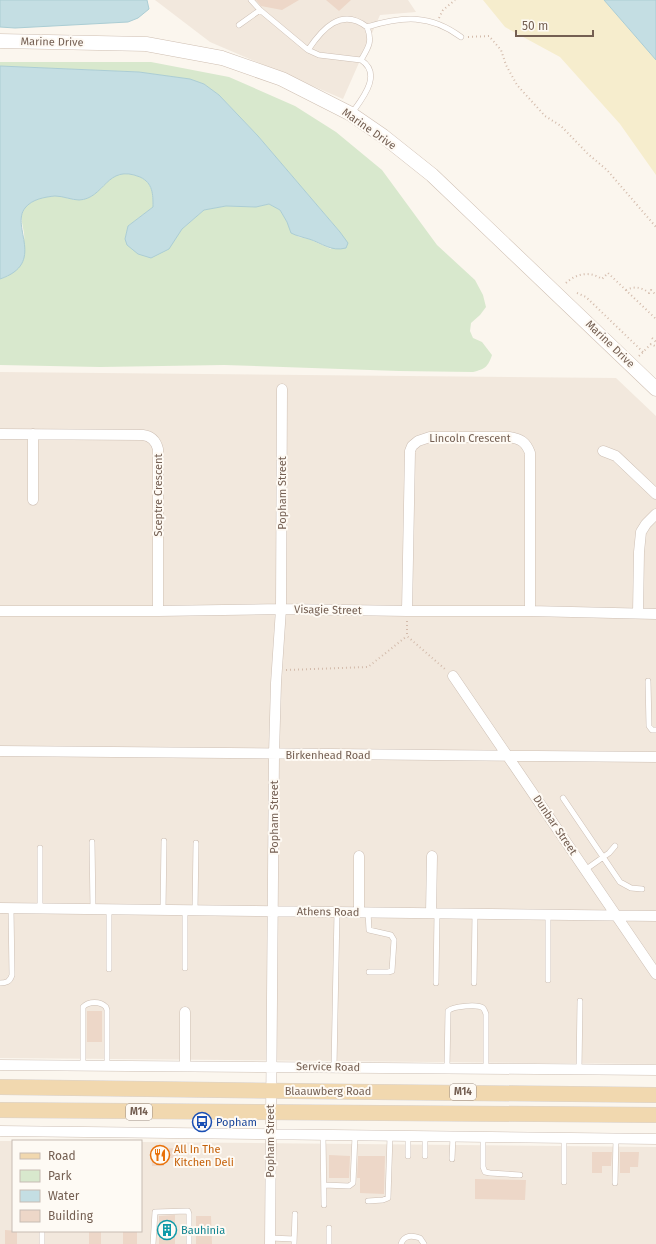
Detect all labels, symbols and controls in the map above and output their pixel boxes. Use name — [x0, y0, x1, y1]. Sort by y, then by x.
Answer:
scale bar — [516, 12, 593, 38]
text: 50 m — [522, 19, 548, 33]
street label: Marine Drive — [20, 35, 84, 49]
street label: Marine Drive — [339, 106, 399, 152]
street label: Marine Drive — [583, 317, 637, 371]
street label: Lincoln Crescent — [429, 432, 511, 445]
street label: Sceptre Crescent — [152, 454, 165, 536]
street label: Popham Street — [276, 456, 289, 530]
street label: Visagie Street — [294, 603, 362, 617]
street label: Birkenhead Road — [285, 749, 371, 762]
street label: Popham Street — [268, 780, 281, 854]
street label: Dunbar Street — [530, 793, 580, 857]
street label: Athens Road — [297, 905, 359, 919]
street label: Service Road — [296, 1060, 360, 1074]
road number: M14 — [450, 1084, 476, 1100]
street label: Blaauwberg Road — [285, 1085, 371, 1098]
road number: M14 — [126, 1104, 152, 1120]
street label: Popham Street — [264, 1104, 277, 1178]
bus stop icon: Popham — [191, 1111, 213, 1133]
place label: Popham — [216, 1116, 257, 1129]
legend — [12, 1140, 142, 1232]
place label: All In The Kitchen Deli — [174, 1143, 234, 1169]
restaurant icon: All In The Kitchen Deli — [149, 1144, 171, 1166]
text: Road — [48, 1149, 76, 1163]
text: Park — [48, 1169, 72, 1183]
text: Water — [48, 1189, 80, 1203]
text: Building — [48, 1209, 94, 1223]
building icon: Bauhinia — [156, 1219, 178, 1241]
place label: Bauhinia — [181, 1224, 225, 1237]

